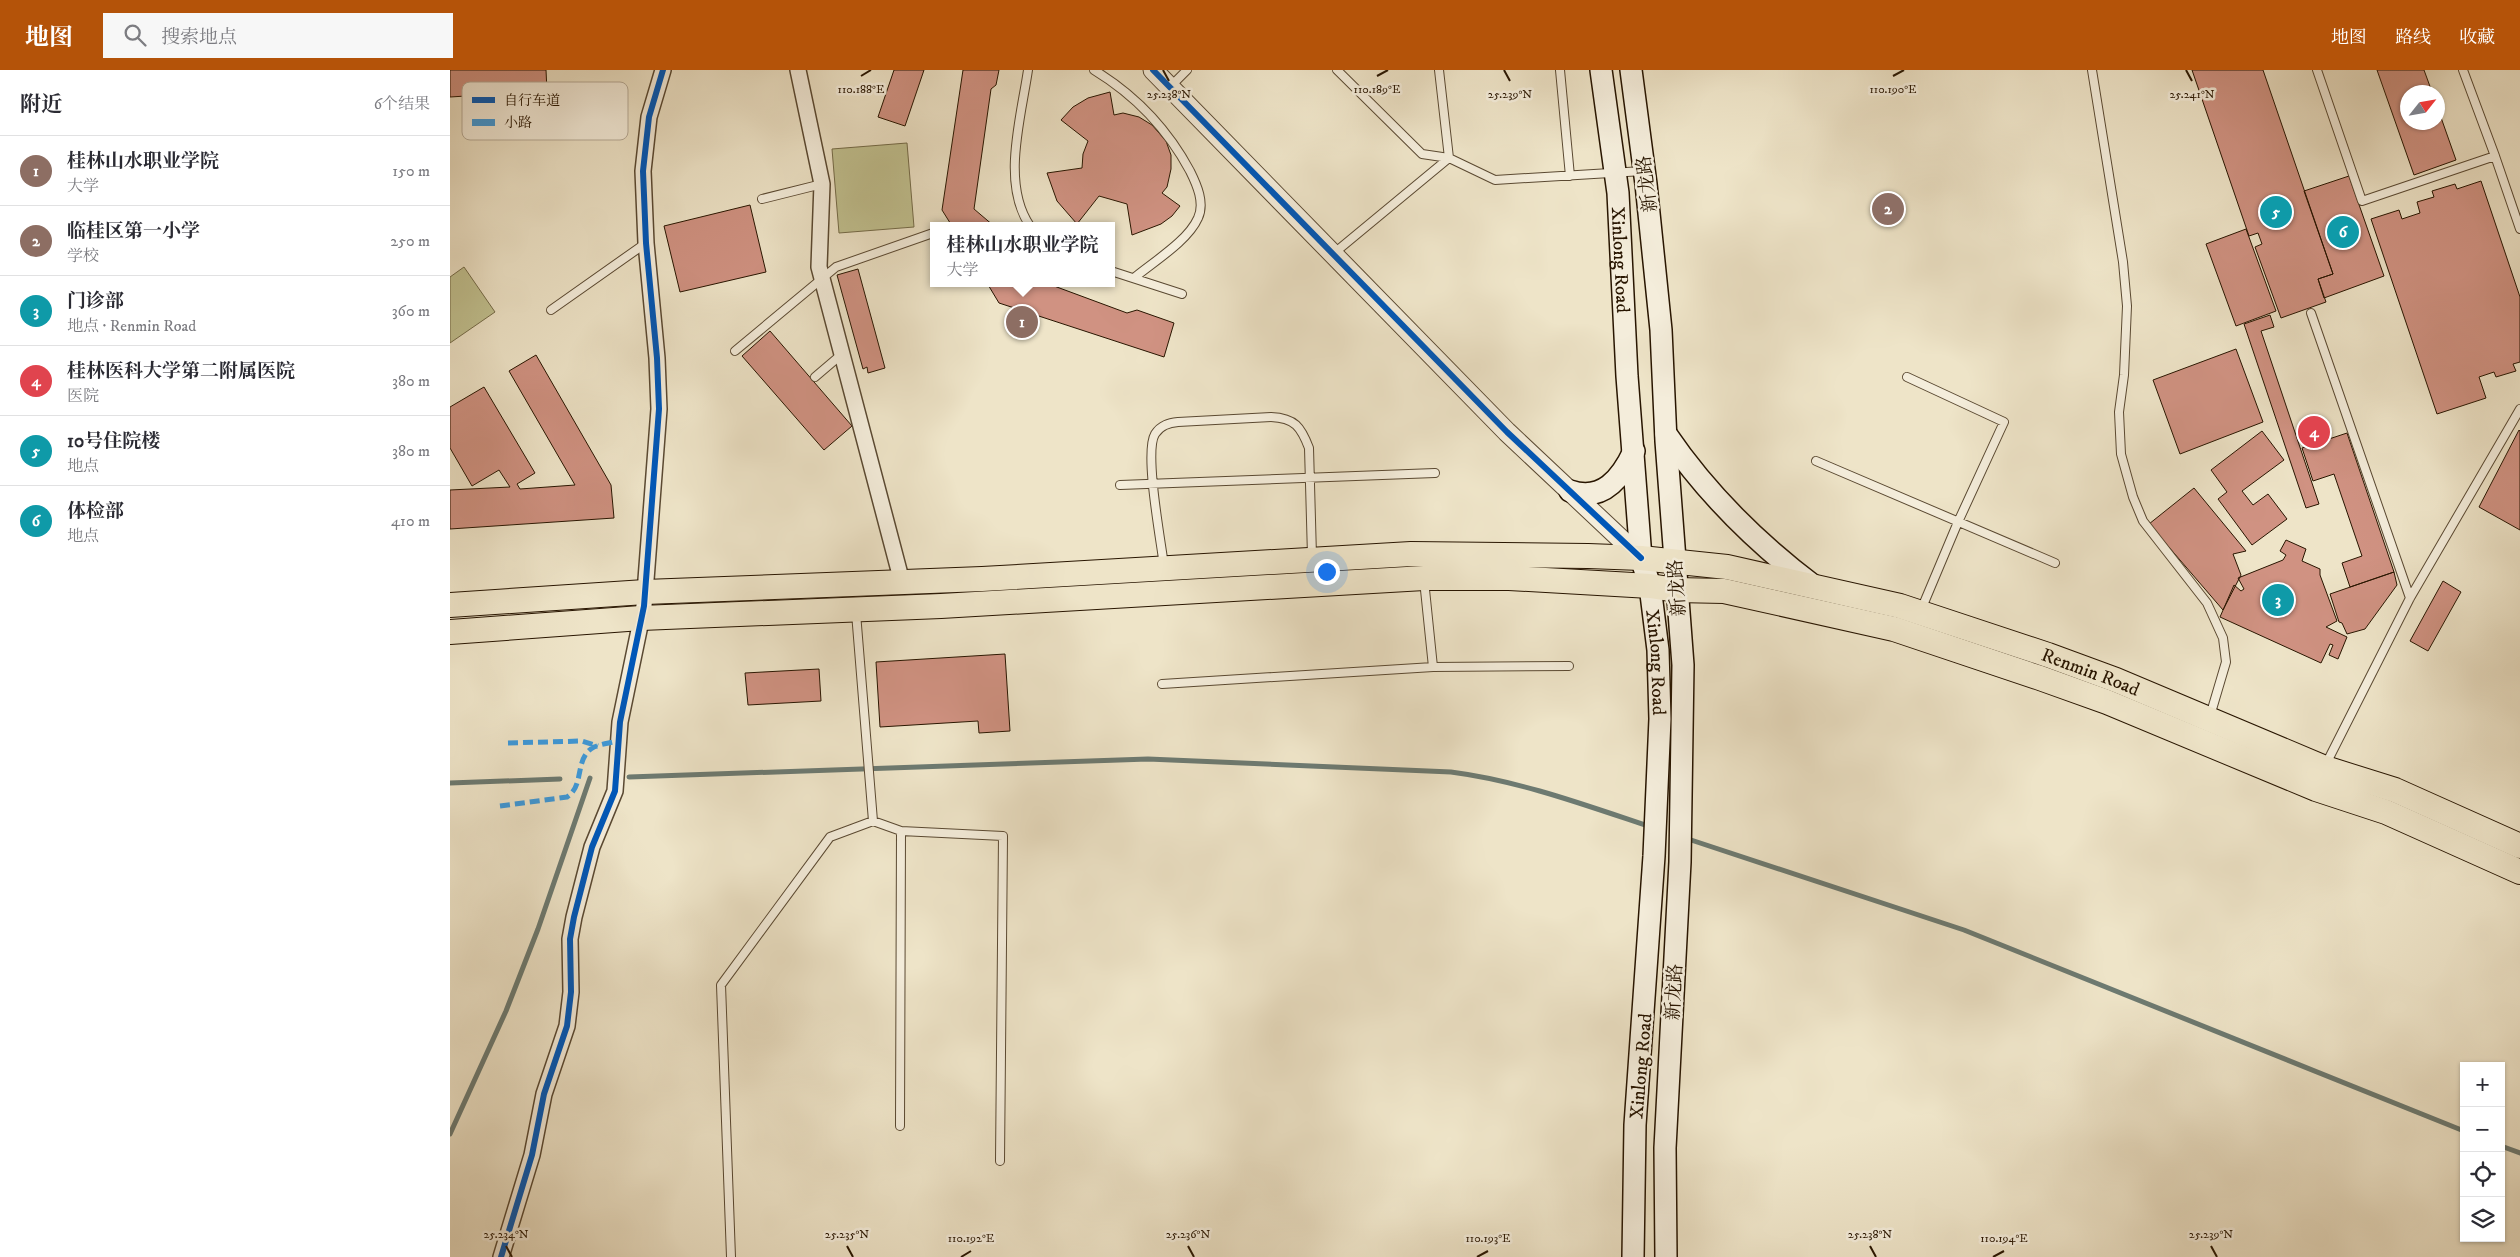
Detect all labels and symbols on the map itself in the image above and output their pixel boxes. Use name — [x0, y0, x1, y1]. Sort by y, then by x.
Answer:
legend — [462, 82, 628, 140]
text: 110.188°E — [838, 82, 885, 97]
text: 110.189°E — [1354, 82, 1401, 97]
text: 110.190°E — [1869, 82, 1917, 97]
north arrow — [2400, 85, 2445, 130]
text: 25.238°N — [1147, 87, 1191, 102]
text: 25.239°N — [1488, 87, 1532, 102]
text: 25.241°N — [2169, 87, 2215, 102]
text: 自行车道 — [504, 92, 560, 110]
text: 小路 — [504, 114, 532, 132]
street label: 新龙路 — [1633, 154, 1662, 214]
pin: 2 — [1872, 190, 1904, 228]
pin: 5 — [2260, 193, 2292, 231]
street label: Xinlong Road — [1606, 206, 1634, 314]
pin: 6 — [2327, 213, 2359, 251]
pin: 1 — [1006, 303, 1038, 341]
pin: 4 — [2298, 413, 2330, 451]
your location — [1314, 559, 1340, 585]
street label: 新龙路 — [1664, 559, 1691, 617]
pin: 3 — [2262, 581, 2294, 619]
street label: Xinlong Road — [1640, 608, 1670, 716]
street label: Renmin Road — [2038, 644, 2143, 702]
street label: 新龙路 — [1662, 963, 1687, 1021]
street label: Xinlong Road — [1625, 1012, 1658, 1120]
text: 25.234°N — [483, 1227, 529, 1242]
text: 25.235°N — [825, 1227, 869, 1242]
text: 25.236°N — [1166, 1227, 1210, 1242]
text: 25.238°N — [1848, 1227, 1892, 1242]
text: 25.239°N — [2189, 1227, 2233, 1242]
text: 110.192°E — [948, 1231, 995, 1246]
text: 110.193°E — [1465, 1231, 1511, 1246]
text: 110.194°E — [1980, 1231, 2028, 1246]

